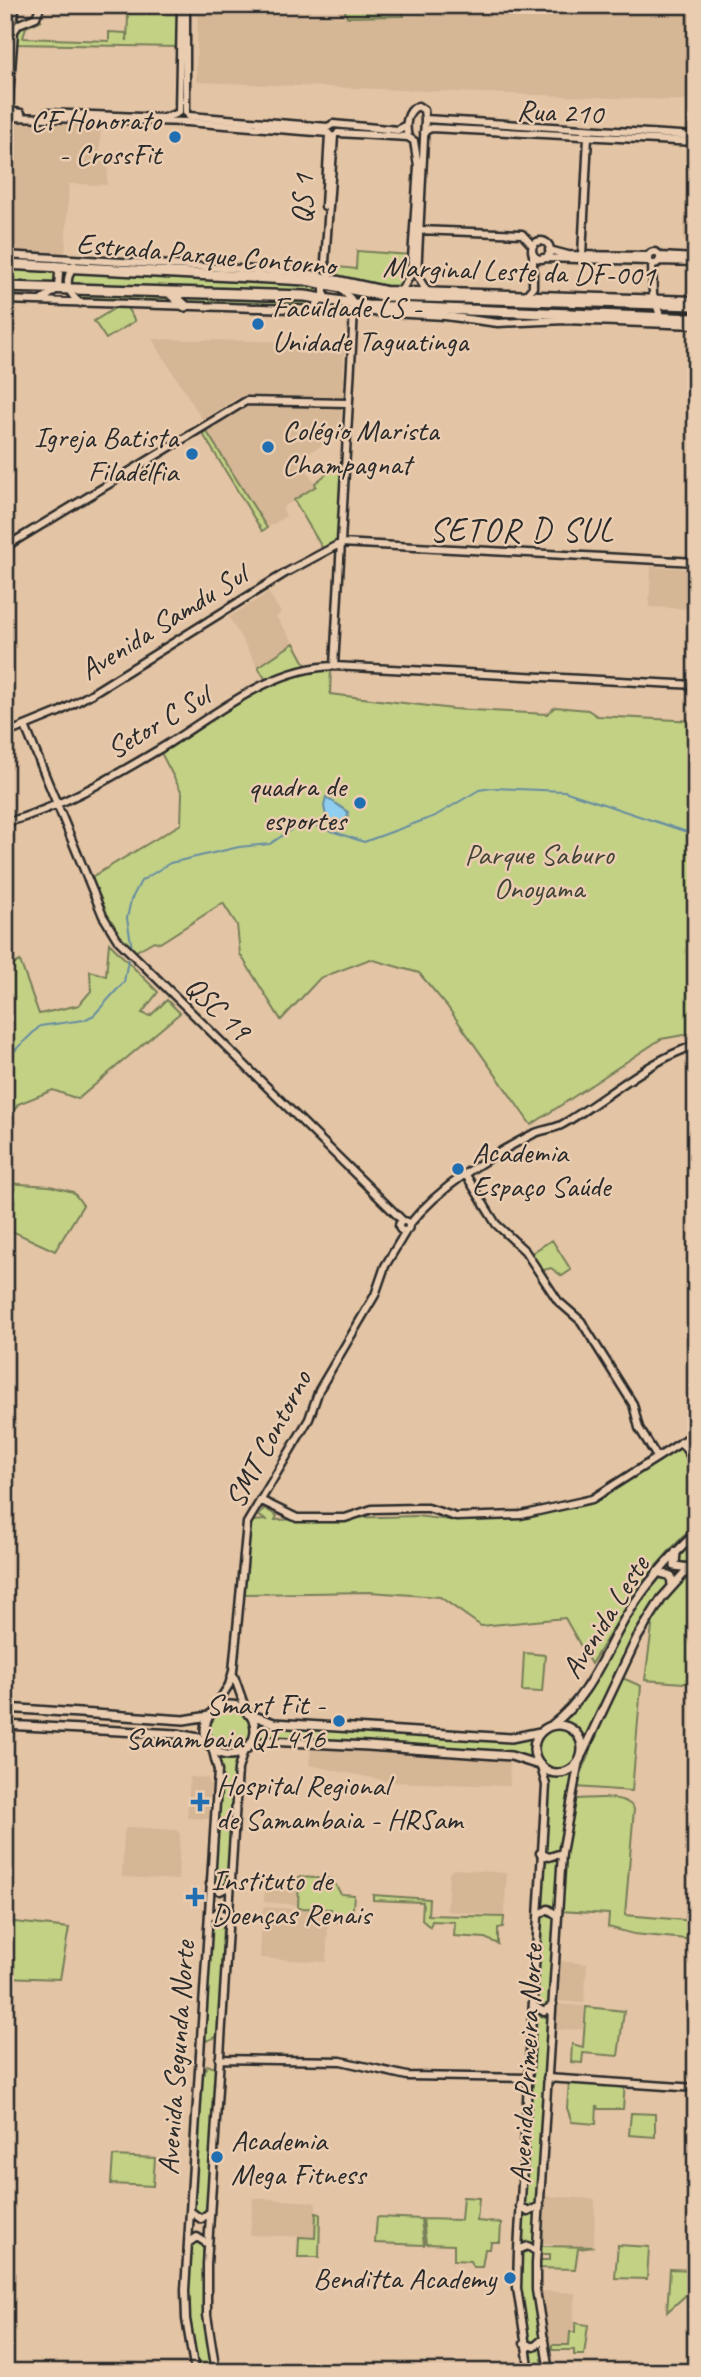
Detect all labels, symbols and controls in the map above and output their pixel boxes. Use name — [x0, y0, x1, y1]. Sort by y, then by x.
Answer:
street label: Rua 210 — [516, 91, 606, 133]
place label: CF Honorato - CrossFit — [30, 101, 164, 173]
marker: CF Honorato - CrossFit — [167, 129, 183, 145]
street label: QS 1 — [282, 172, 322, 225]
street label: Estrada Parque Contorno — [75, 224, 341, 285]
street label: Marginal Leste da DF-001 — [382, 247, 657, 295]
place label: Faculdade LS - Unidade Taguatinga — [272, 288, 470, 360]
marker: Faculdade LS - Unidade Taguatinga — [250, 316, 266, 332]
place label: Colégio Marista Champagnat — [282, 411, 440, 483]
place label: Igreja Batista Filadélfia — [34, 418, 180, 490]
marker: Colégio Marista Champagnat — [260, 439, 276, 455]
marker: Igreja Batista Filadélfia — [184, 446, 200, 462]
district label: SETOR D SUL — [429, 509, 615, 551]
street label: Avenida Samdu Sul — [72, 553, 258, 688]
street label: Setor C Sul — [100, 674, 221, 768]
place label: quadra de esportes — [248, 767, 349, 839]
marker: quadra de esportes — [352, 795, 368, 811]
park label: Parque Saburo Onoyama — [465, 835, 615, 907]
street label: QSC 19 — [177, 967, 261, 1050]
place label: Academia Espaço Saúde — [472, 1133, 613, 1205]
marker: Academia Espaço Saúde — [450, 1161, 466, 1177]
street label: SMT Contorno — [216, 1363, 321, 1514]
street label: Avenida Leste — [552, 1547, 659, 1685]
place label: Smart Fit - Samambaia QI 416 — [125, 1685, 326, 1757]
marker: Smart Fit - Samambaia QI 416 — [331, 1713, 347, 1729]
place label: Hospital Regional de Samambaia - HRSam — [216, 1766, 465, 1838]
marker: Hospital Regional de Samambaia - HRSam — [190, 1792, 210, 1812]
place label: Instituto de Doenças Renais — [211, 1861, 374, 1933]
marker: Instituto de Doenças Renais — [185, 1887, 205, 1907]
street label: Avenida Segunda Norte — [149, 1938, 203, 2176]
street label: Avenida Primeira Norte — [501, 1941, 551, 2185]
place label: Academia Mega Fitness — [231, 2121, 368, 2193]
marker: Academia Mega Fitness — [209, 2149, 225, 2165]
place label: Benditta Academy — [313, 2259, 498, 2297]
marker: Benditta Academy — [502, 2270, 518, 2286]

